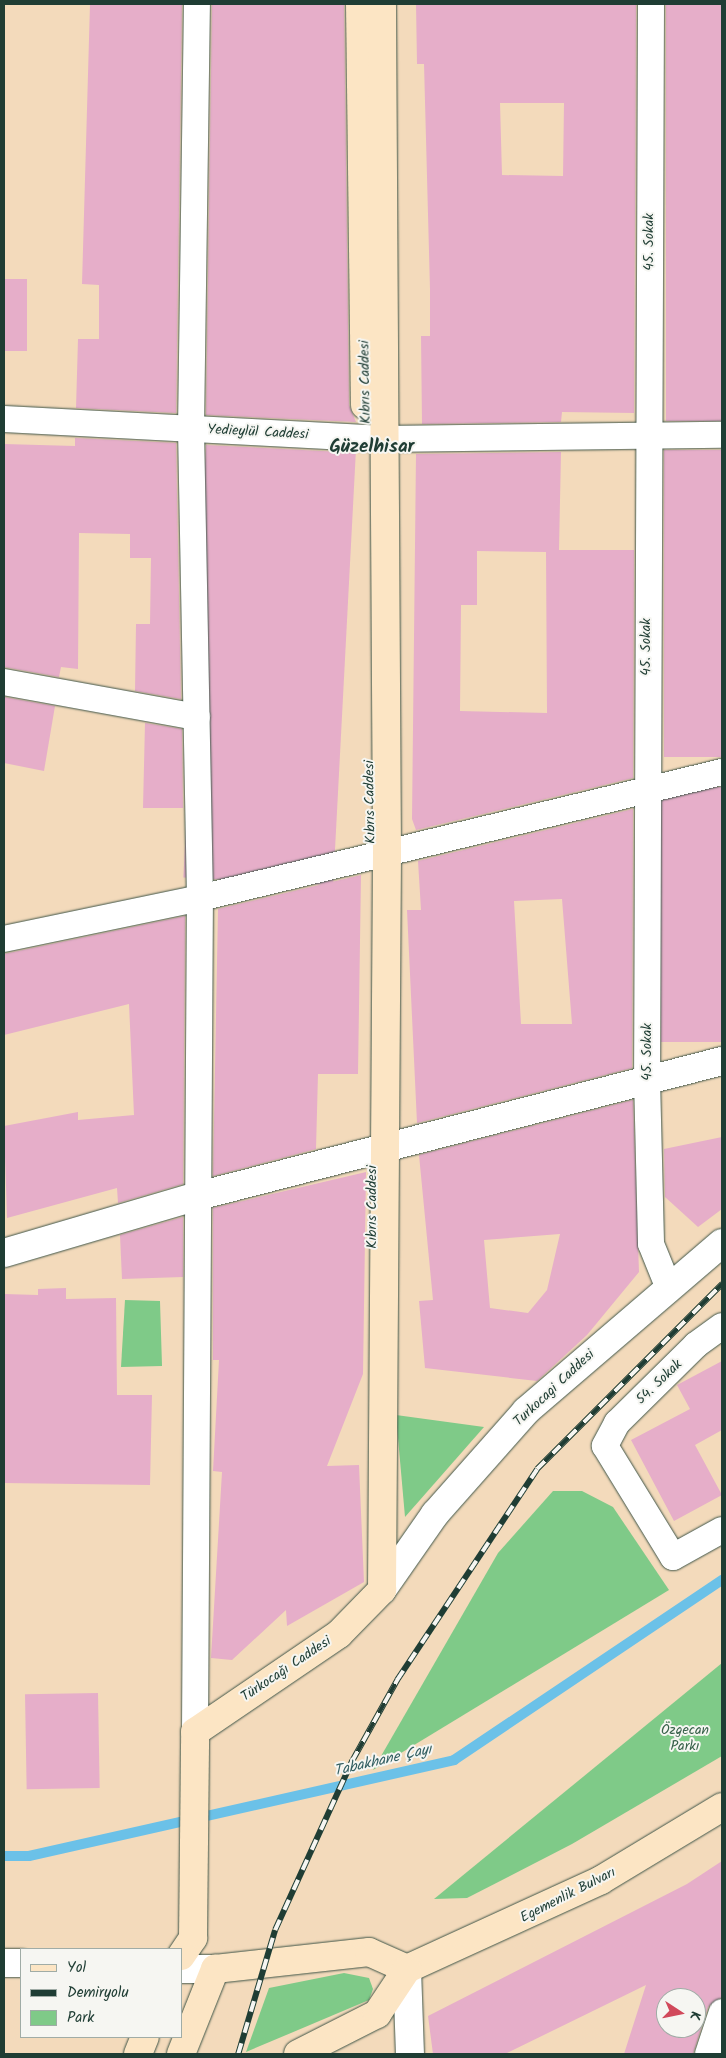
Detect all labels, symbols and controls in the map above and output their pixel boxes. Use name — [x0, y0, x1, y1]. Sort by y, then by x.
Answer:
street label: 45. Sokak — [641, 213, 657, 271]
street label: Kıbrıs Caddesi — [356, 340, 374, 424]
street label: Yedieylül Caddesi — [207, 421, 309, 443]
district label: Güzelhisar — [330, 437, 414, 459]
street label: 45. Sokak — [638, 618, 654, 676]
street label: Kıbrıs Caddesi — [361, 760, 379, 844]
street label: 45. Sokak — [639, 1023, 655, 1081]
street label: Kıbrıs Caddesi — [364, 1165, 380, 1249]
street label: Turkocagi Caddesi — [510, 1346, 598, 1430]
street label: 54. Sokak — [632, 1356, 686, 1408]
street label: Türkocağı Caddesi — [238, 1633, 334, 1705]
park label: Özgecan Parkı — [661, 1722, 709, 1754]
water label: Tabakhane Çayı — [332, 1741, 434, 1781]
street label: Egemenlik Bulvarı — [517, 1864, 619, 1926]
legend — [20, 1948, 182, 2038]
text: Yol — [67, 1956, 86, 1980]
text: Demiryolu — [67, 1981, 129, 2005]
north arrow — [656, 1988, 706, 2038]
text: Park — [67, 2006, 94, 2030]
text: K — [683, 2009, 706, 2022]

